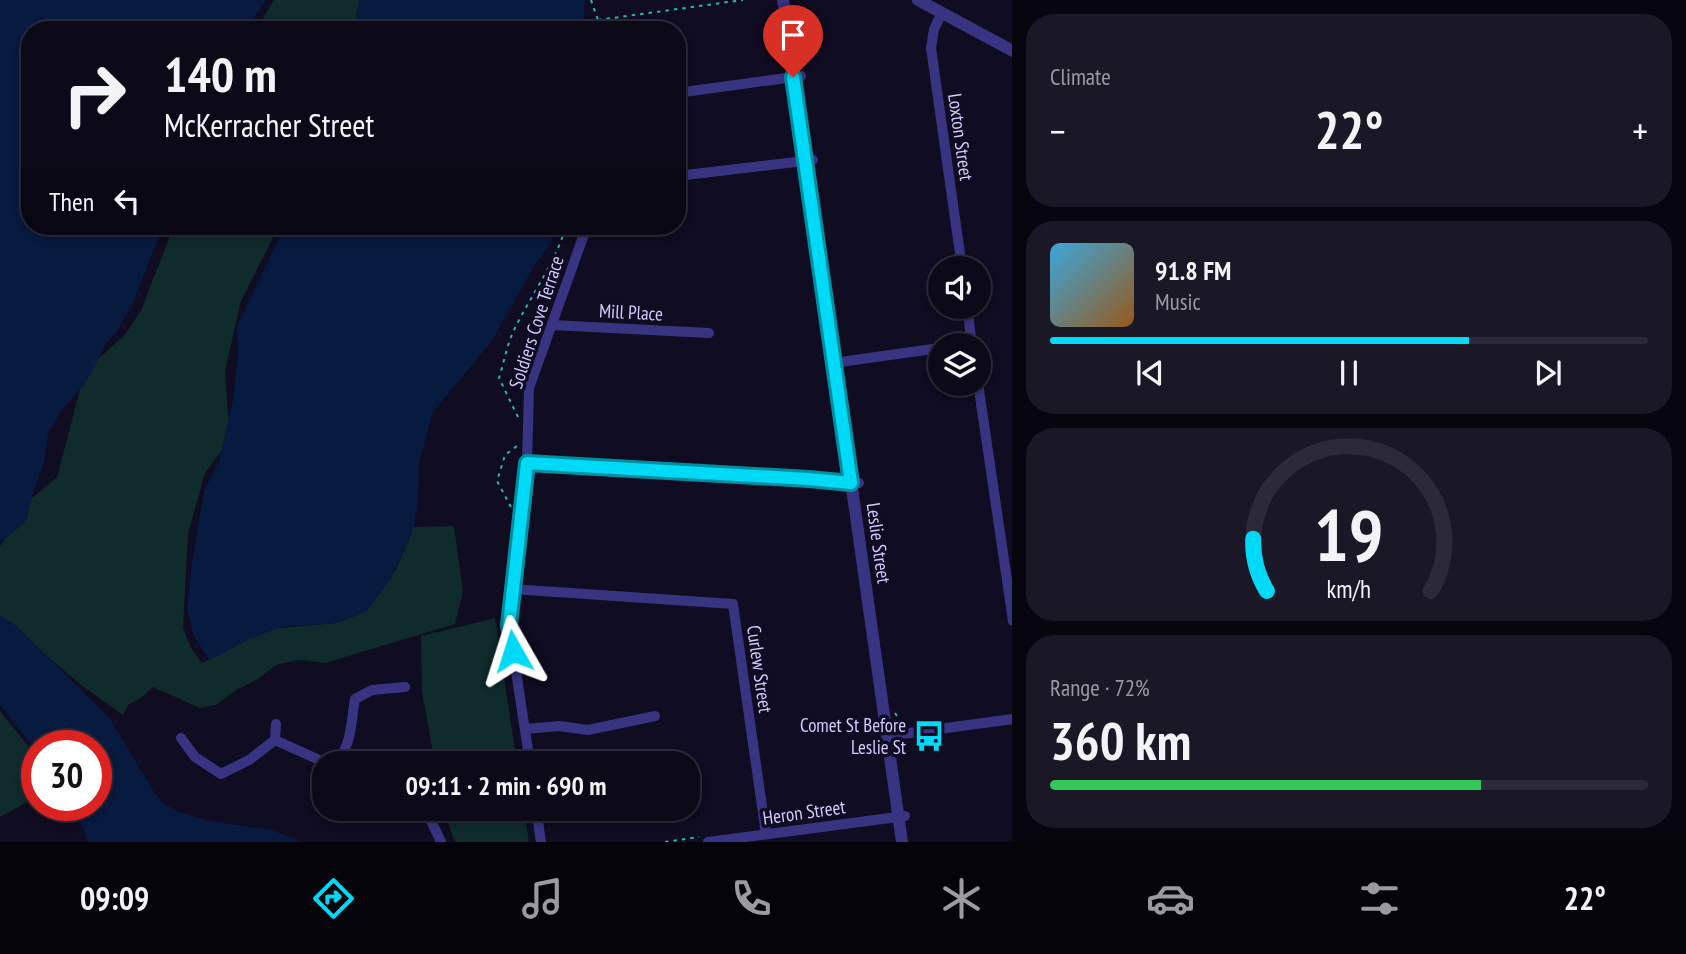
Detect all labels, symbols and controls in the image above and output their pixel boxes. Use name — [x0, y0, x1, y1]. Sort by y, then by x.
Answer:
pin — [763, 5, 823, 77]
icon: arrive — [774, 16, 812, 54]
text: 140 m — [164, 42, 277, 106]
icon: right — [49, 49, 140, 140]
text: Climate — [1050, 62, 1111, 91]
street label: Loxton Street — [943, 92, 979, 183]
text: 22° — [1315, 96, 1383, 163]
text: McKerracher Street — [164, 104, 374, 146]
text: − — [1050, 106, 1066, 155]
text: + — [1632, 106, 1648, 155]
icon: left — [108, 182, 146, 220]
text: Then — [49, 185, 94, 218]
street label: Soldiers Cove Terrace — [503, 252, 569, 391]
text: 91.8 FM — [1155, 254, 1231, 287]
map controls — [928, 256, 991, 396]
button: sound — [928, 256, 991, 319]
text: Music — [1155, 287, 1201, 316]
street label: Mill Place — [598, 298, 664, 326]
button: layers — [928, 333, 991, 396]
icon: previous — [1131, 354, 1169, 392]
icon: pause — [1330, 354, 1368, 392]
icon: next — [1529, 354, 1567, 392]
text: 19 — [1314, 487, 1384, 581]
street label: Leslie Street — [861, 501, 897, 586]
text: km/h — [1327, 572, 1371, 604]
position arrow — [476, 614, 550, 688]
street label: Curlew Street — [742, 624, 778, 715]
text: Range · 72% — [1050, 673, 1150, 702]
text: 360 km — [1050, 707, 1191, 774]
place label: Comet St Before Leslie St — [800, 713, 907, 759]
bus stop icon: Comet St Before Leslie St — [912, 719, 946, 753]
speed limit sign: 30 — [21, 730, 112, 821]
text: 09:11 · 2 min · 690 m — [406, 769, 606, 802]
street label: Heron Street — [761, 794, 848, 830]
icon: directions — [309, 874, 358, 923]
icon: music — [518, 874, 567, 923]
icon: phone — [727, 874, 776, 923]
icon: climate — [937, 874, 986, 923]
icon: car — [1146, 874, 1195, 923]
icon: filters — [1355, 874, 1404, 923]
text: 09:09 — [80, 877, 149, 919]
text: 22° — [1564, 877, 1606, 919]

